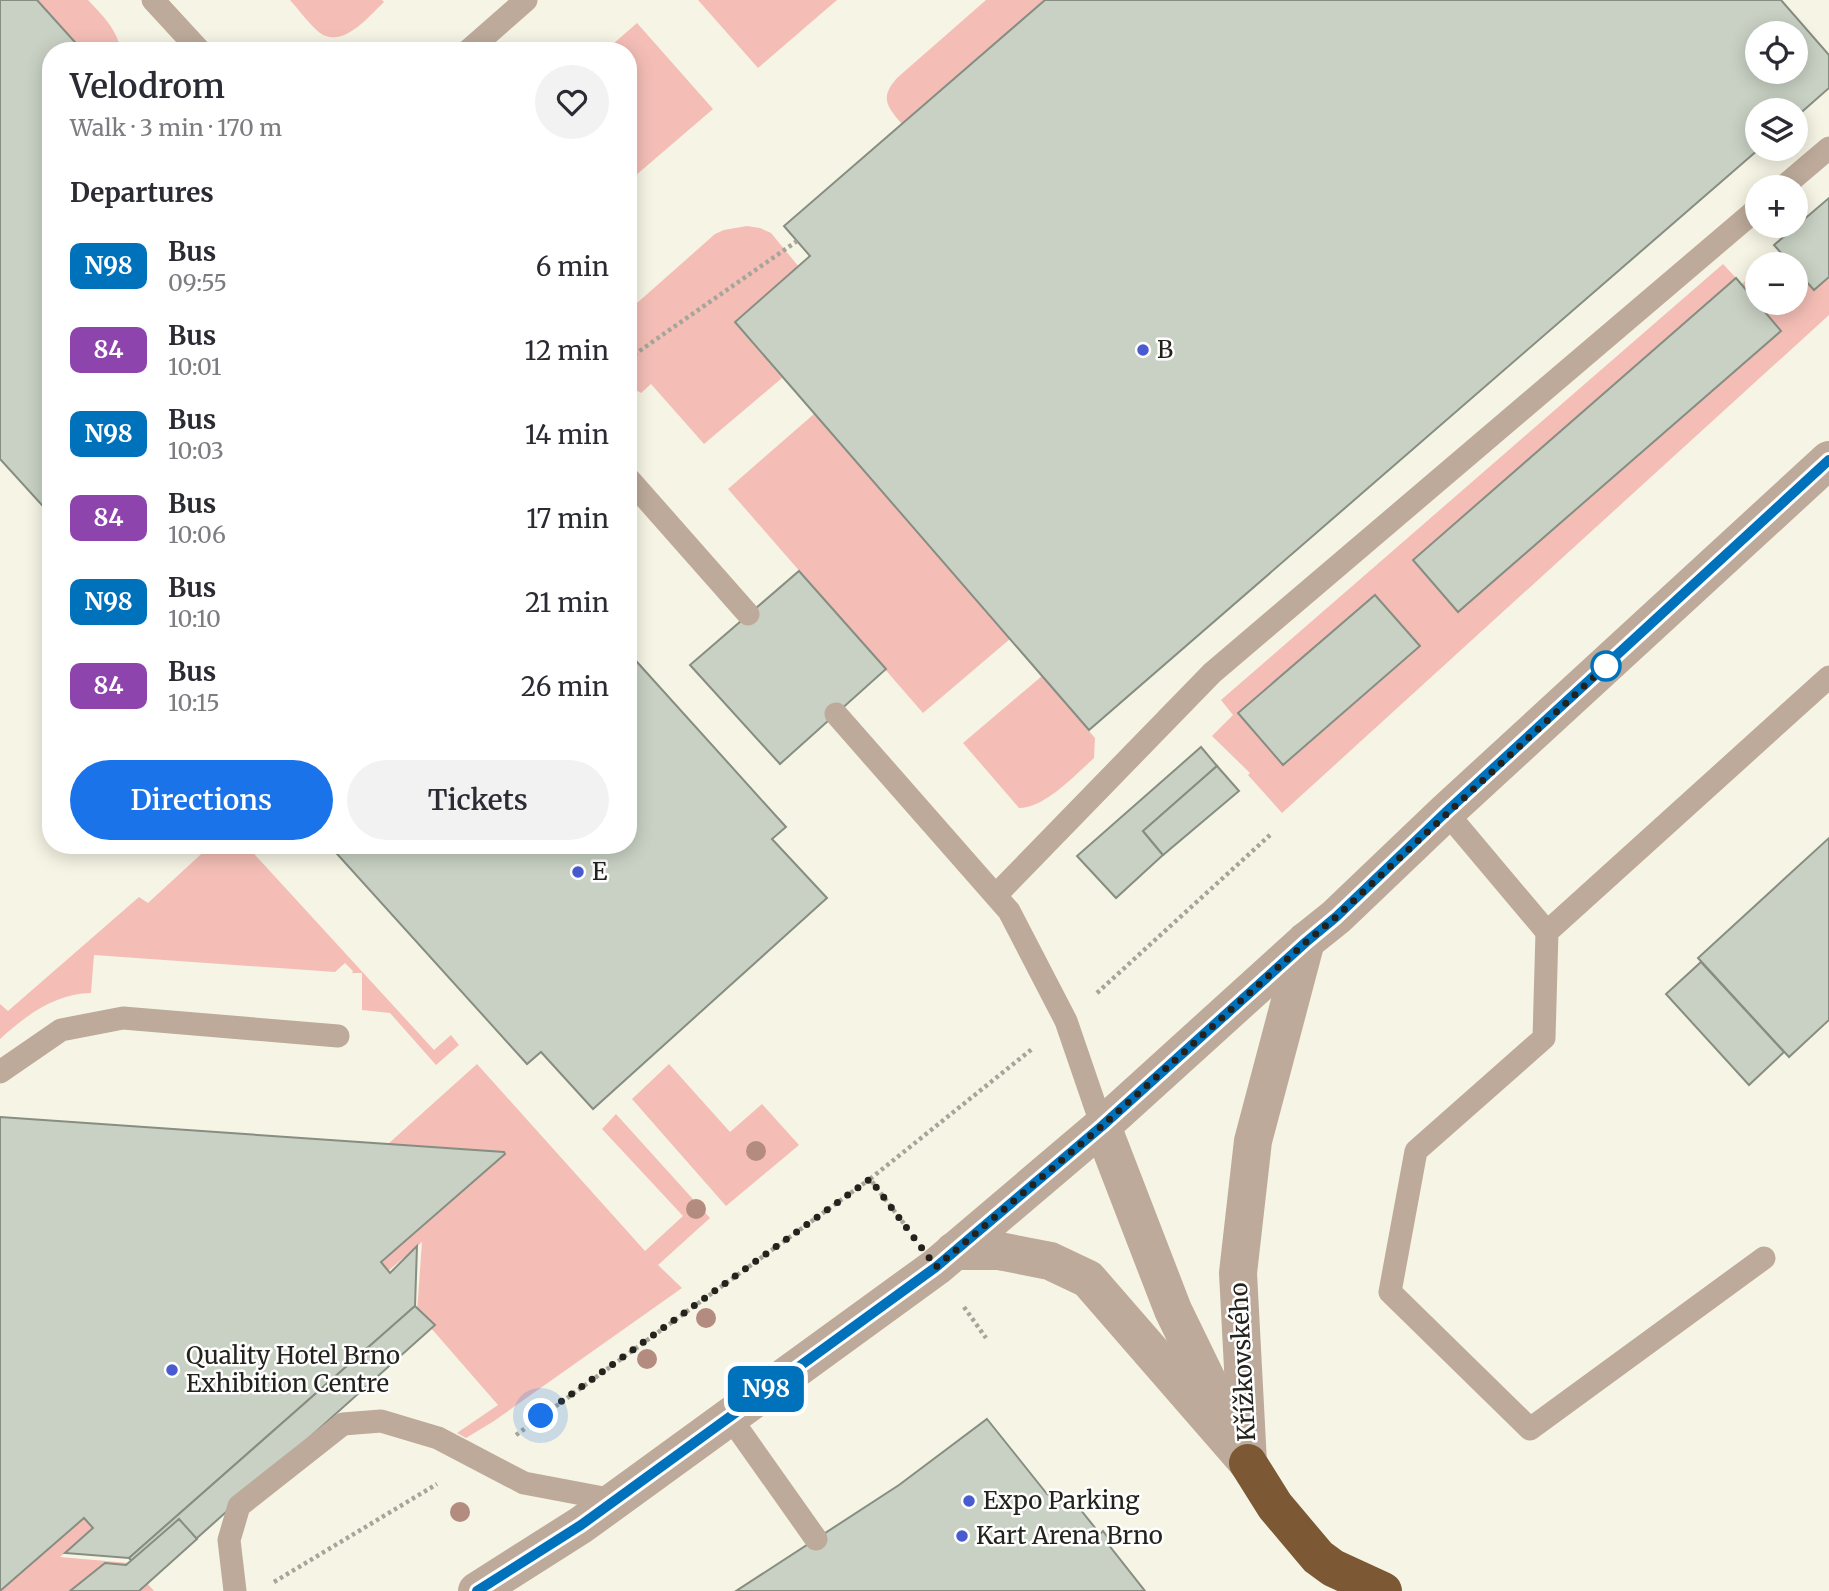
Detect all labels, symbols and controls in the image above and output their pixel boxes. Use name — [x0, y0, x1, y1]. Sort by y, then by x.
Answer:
map controls — [1745, 21, 1808, 315]
button: locate — [1745, 21, 1808, 84]
button: heart — [535, 65, 609, 139]
text: Velodrom — [70, 66, 225, 107]
button: layers — [1745, 98, 1808, 161]
text: Walk · 3 min · 170 m — [70, 113, 282, 142]
button: + — [1745, 175, 1808, 238]
text: Departures — [70, 176, 214, 209]
text: Bus — [168, 235, 216, 268]
text: N98 — [84, 250, 133, 281]
text: 6 min — [536, 250, 609, 283]
button: − — [1745, 252, 1808, 315]
text: 09:55 — [168, 268, 227, 297]
text: Bus — [168, 319, 216, 352]
text: 84 — [94, 334, 123, 365]
text: 12 min — [525, 334, 609, 367]
place label: B — [1157, 334, 1173, 365]
marker: B — [1135, 342, 1151, 358]
text: 10:01 — [168, 352, 221, 381]
text: Bus — [168, 403, 216, 436]
text: N98 — [84, 418, 133, 449]
text: 14 min — [525, 418, 609, 451]
text: 10:03 — [168, 436, 224, 465]
text: Bus — [168, 487, 216, 520]
text: 84 — [94, 502, 123, 533]
text: 17 min — [526, 502, 609, 535]
text: 10:06 — [168, 520, 226, 549]
text: Bus — [168, 571, 216, 604]
text: N98 — [84, 586, 133, 617]
text: 21 min — [525, 586, 609, 619]
text: 10:10 — [168, 604, 221, 633]
unlabelled marker — [1591, 651, 1621, 681]
text: Bus — [168, 655, 216, 688]
text: 84 — [94, 670, 123, 701]
text: 26 min — [521, 670, 609, 703]
text: 10:15 — [168, 688, 220, 717]
button: Directions — [70, 760, 333, 840]
button: Tickets — [347, 760, 609, 840]
place label: E — [592, 856, 608, 887]
marker: E — [570, 864, 586, 880]
street label: Křížkovského — [1223, 1282, 1262, 1442]
place label: Quality Hotel Brno Exhibition Centre — [186, 1340, 400, 1399]
marker: Quality Hotel Brno Exhibition Centre — [164, 1362, 180, 1378]
line badge: N98 — [726, 1366, 806, 1412]
text: N98 — [742, 1373, 790, 1404]
your location — [523, 1398, 558, 1433]
place label: Expo Parking — [983, 1485, 1140, 1516]
marker: Expo Parking — [961, 1493, 977, 1509]
place label: Kart Arena Brno — [976, 1520, 1163, 1551]
marker: Kart Arena Brno — [954, 1528, 970, 1544]

